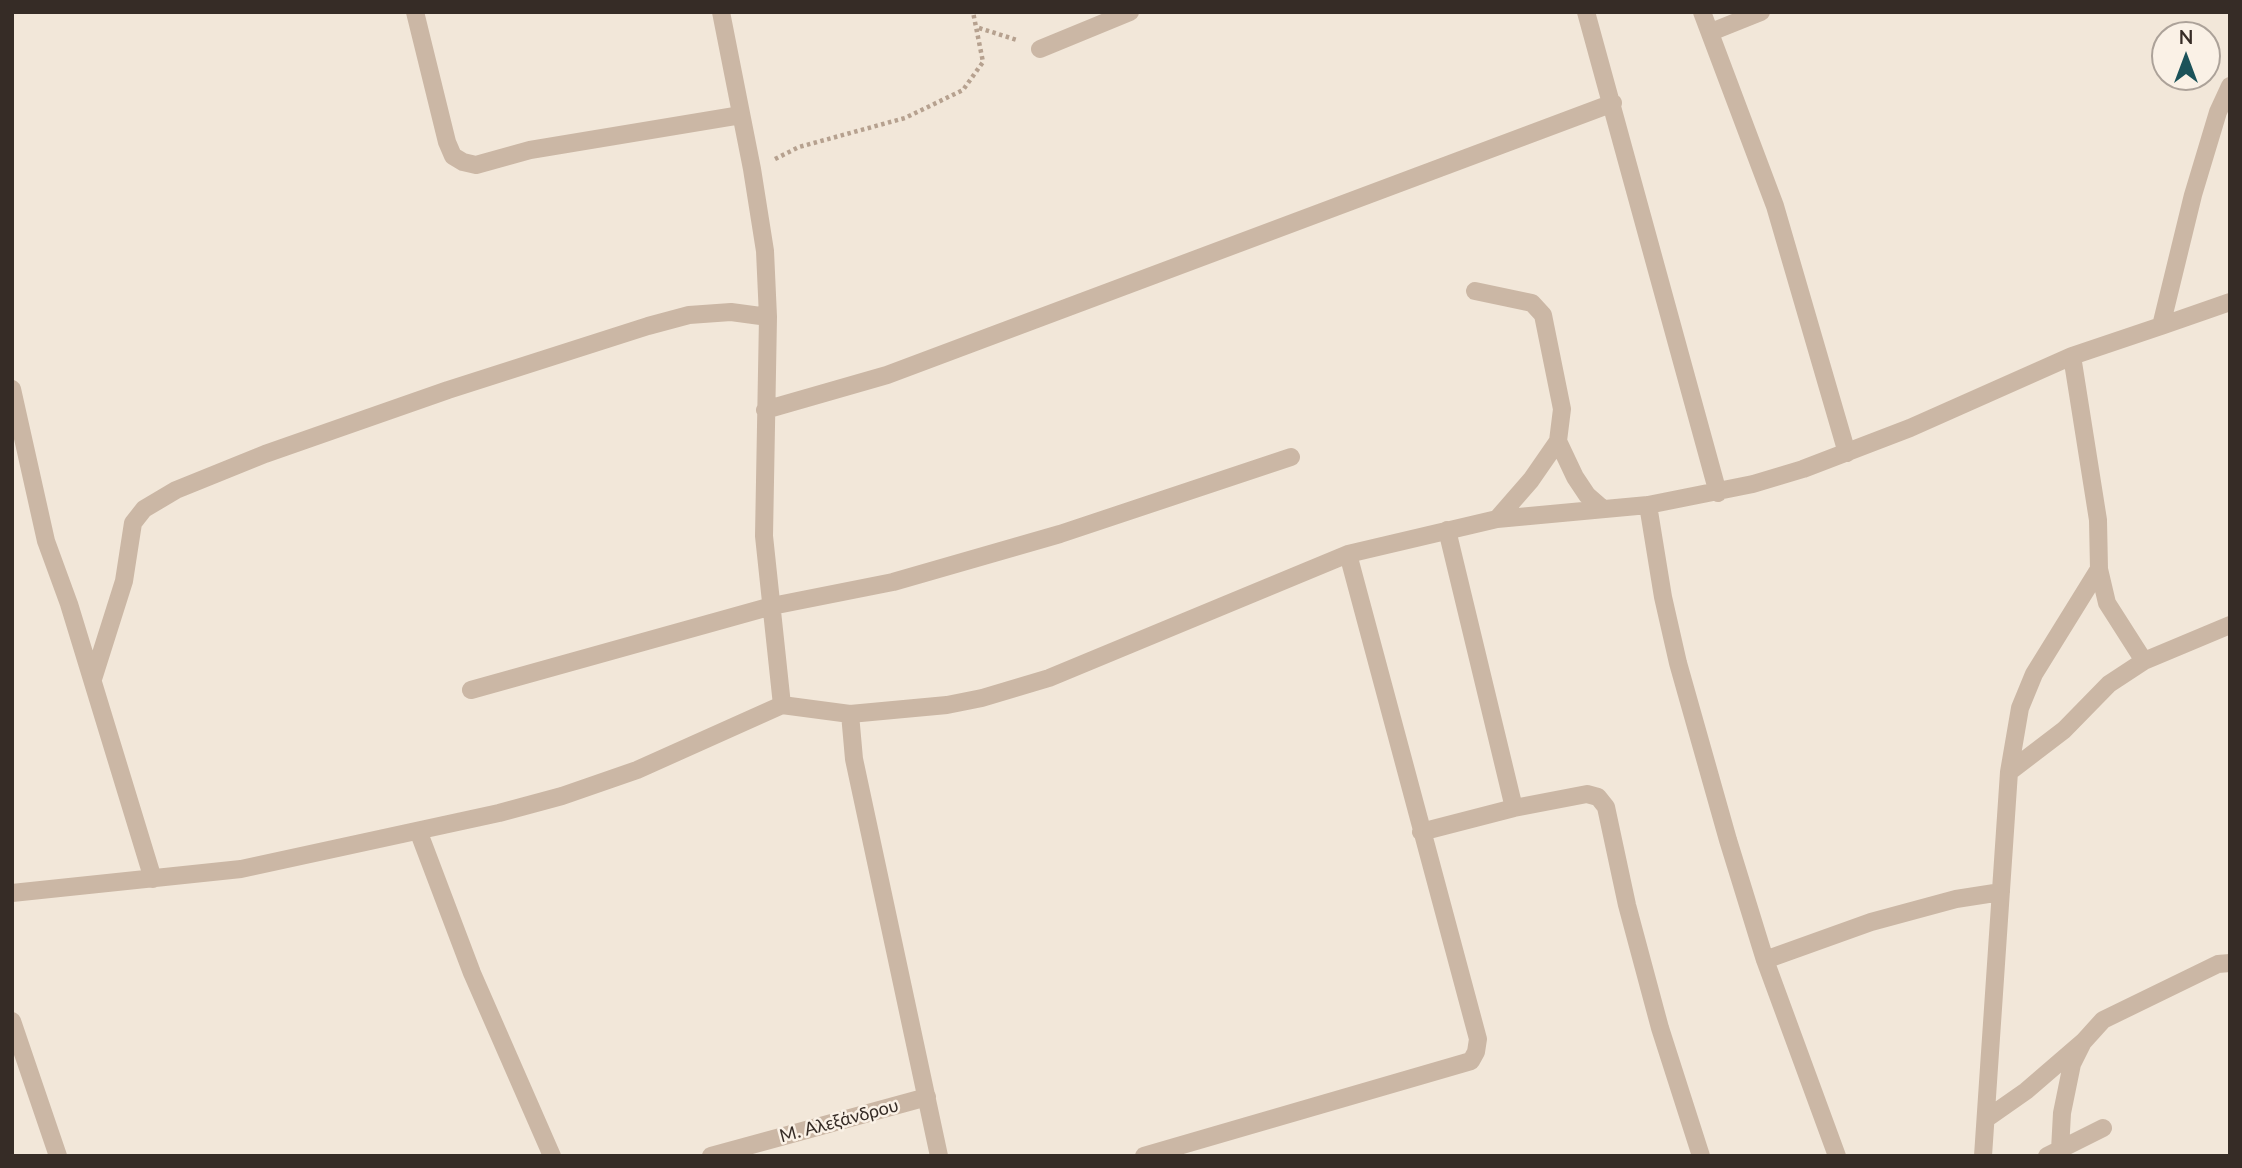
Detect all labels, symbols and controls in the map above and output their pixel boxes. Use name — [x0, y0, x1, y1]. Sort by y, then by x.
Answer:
north arrow — [2151, 21, 2221, 91]
text: N — [2179, 25, 2193, 48]
street label: Μ. Αλεξάνδρου — [777, 1095, 901, 1147]

